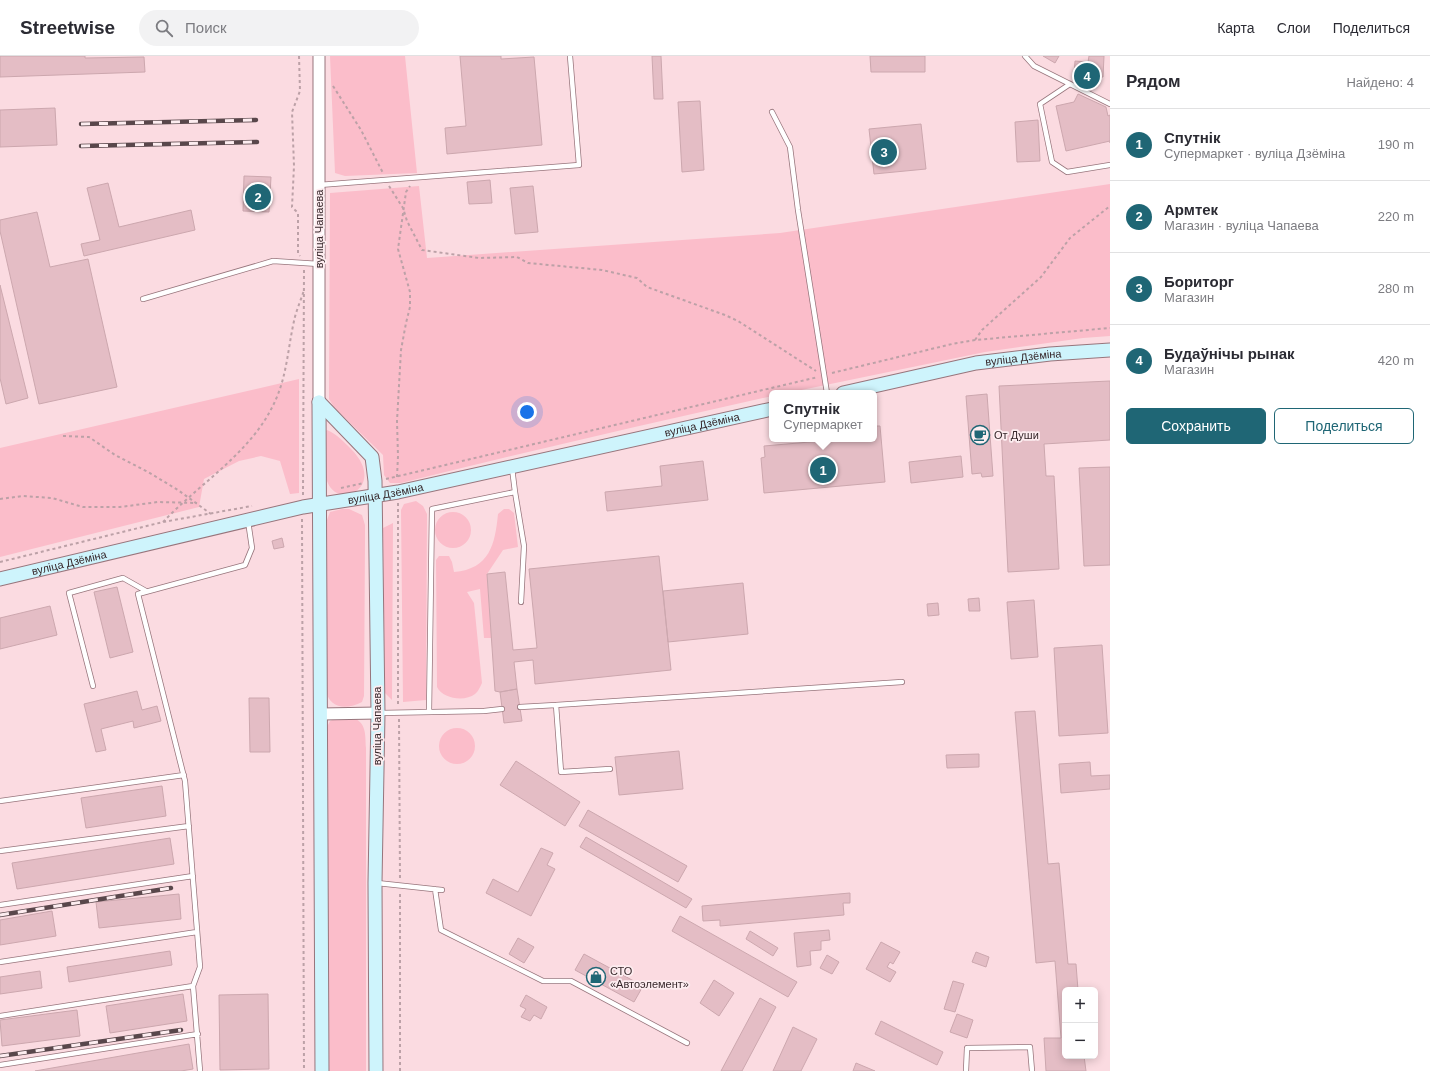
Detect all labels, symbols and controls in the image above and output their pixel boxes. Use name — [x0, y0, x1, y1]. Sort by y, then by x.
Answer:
search box — [139, 10, 419, 46]
text: Streetwise — [20, 17, 115, 38]
icon: search — [153, 17, 175, 39]
text: Поиск — [185, 19, 227, 36]
text: Карта — [1217, 20, 1255, 36]
text: Слои — [1277, 20, 1311, 36]
text: Поделиться — [1333, 20, 1410, 36]
pin: 4 — [1074, 61, 1100, 91]
text: Рядом — [1126, 72, 1181, 91]
text: Найдено: 4 — [1346, 75, 1414, 90]
text: Спутнік — [1164, 129, 1221, 146]
pin: 3 — [871, 137, 897, 167]
text: 1 — [1135, 137, 1143, 152]
text: 190 m — [1378, 137, 1414, 152]
text: Супермаркет · вуліца Дзёміна — [1164, 146, 1345, 161]
pin: 2 — [245, 182, 271, 212]
street label: вуліца Чапаева — [313, 189, 325, 268]
text: Армтек — [1164, 201, 1218, 218]
text: 2 — [1135, 209, 1143, 224]
text: 220 m — [1378, 209, 1414, 224]
text: Магазин · вуліца Чапаева — [1164, 218, 1319, 233]
text: Бориторг — [1164, 273, 1234, 290]
text: 3 — [1135, 281, 1143, 296]
text: 280 m — [1378, 281, 1414, 296]
text: Магазин — [1164, 290, 1214, 305]
text: Будаўнічы рынак — [1164, 345, 1295, 362]
street label: вуліца Дзёміна — [985, 347, 1063, 368]
text: 4 — [1135, 353, 1143, 368]
text: 420 m — [1378, 353, 1414, 368]
text: Магазин — [1164, 362, 1214, 377]
popup — [769, 390, 877, 442]
text: Спутнік — [783, 400, 840, 417]
your location — [517, 402, 537, 422]
button: Сохранить — [1126, 408, 1266, 444]
button: Поделиться — [1274, 408, 1414, 444]
street label: вуліца Дзёміна — [663, 410, 741, 439]
text: Супермаркет — [783, 417, 863, 432]
cafe icon: От Души — [969, 424, 991, 446]
place label: От Души — [994, 429, 1039, 441]
pin: 1 — [810, 455, 836, 485]
street label: вуліца Дзёміна — [347, 480, 425, 506]
street label: вуліца Дзёміна — [30, 548, 109, 577]
street label: вуліца Чапаева — [371, 686, 383, 765]
place label: СТО «Автоэлемент» — [610, 965, 689, 990]
shop icon: СТО «Автоэлемент» — [585, 966, 607, 988]
map controls — [1062, 987, 1098, 1059]
button: + — [1062, 987, 1098, 1023]
button: − — [1062, 1023, 1098, 1059]

